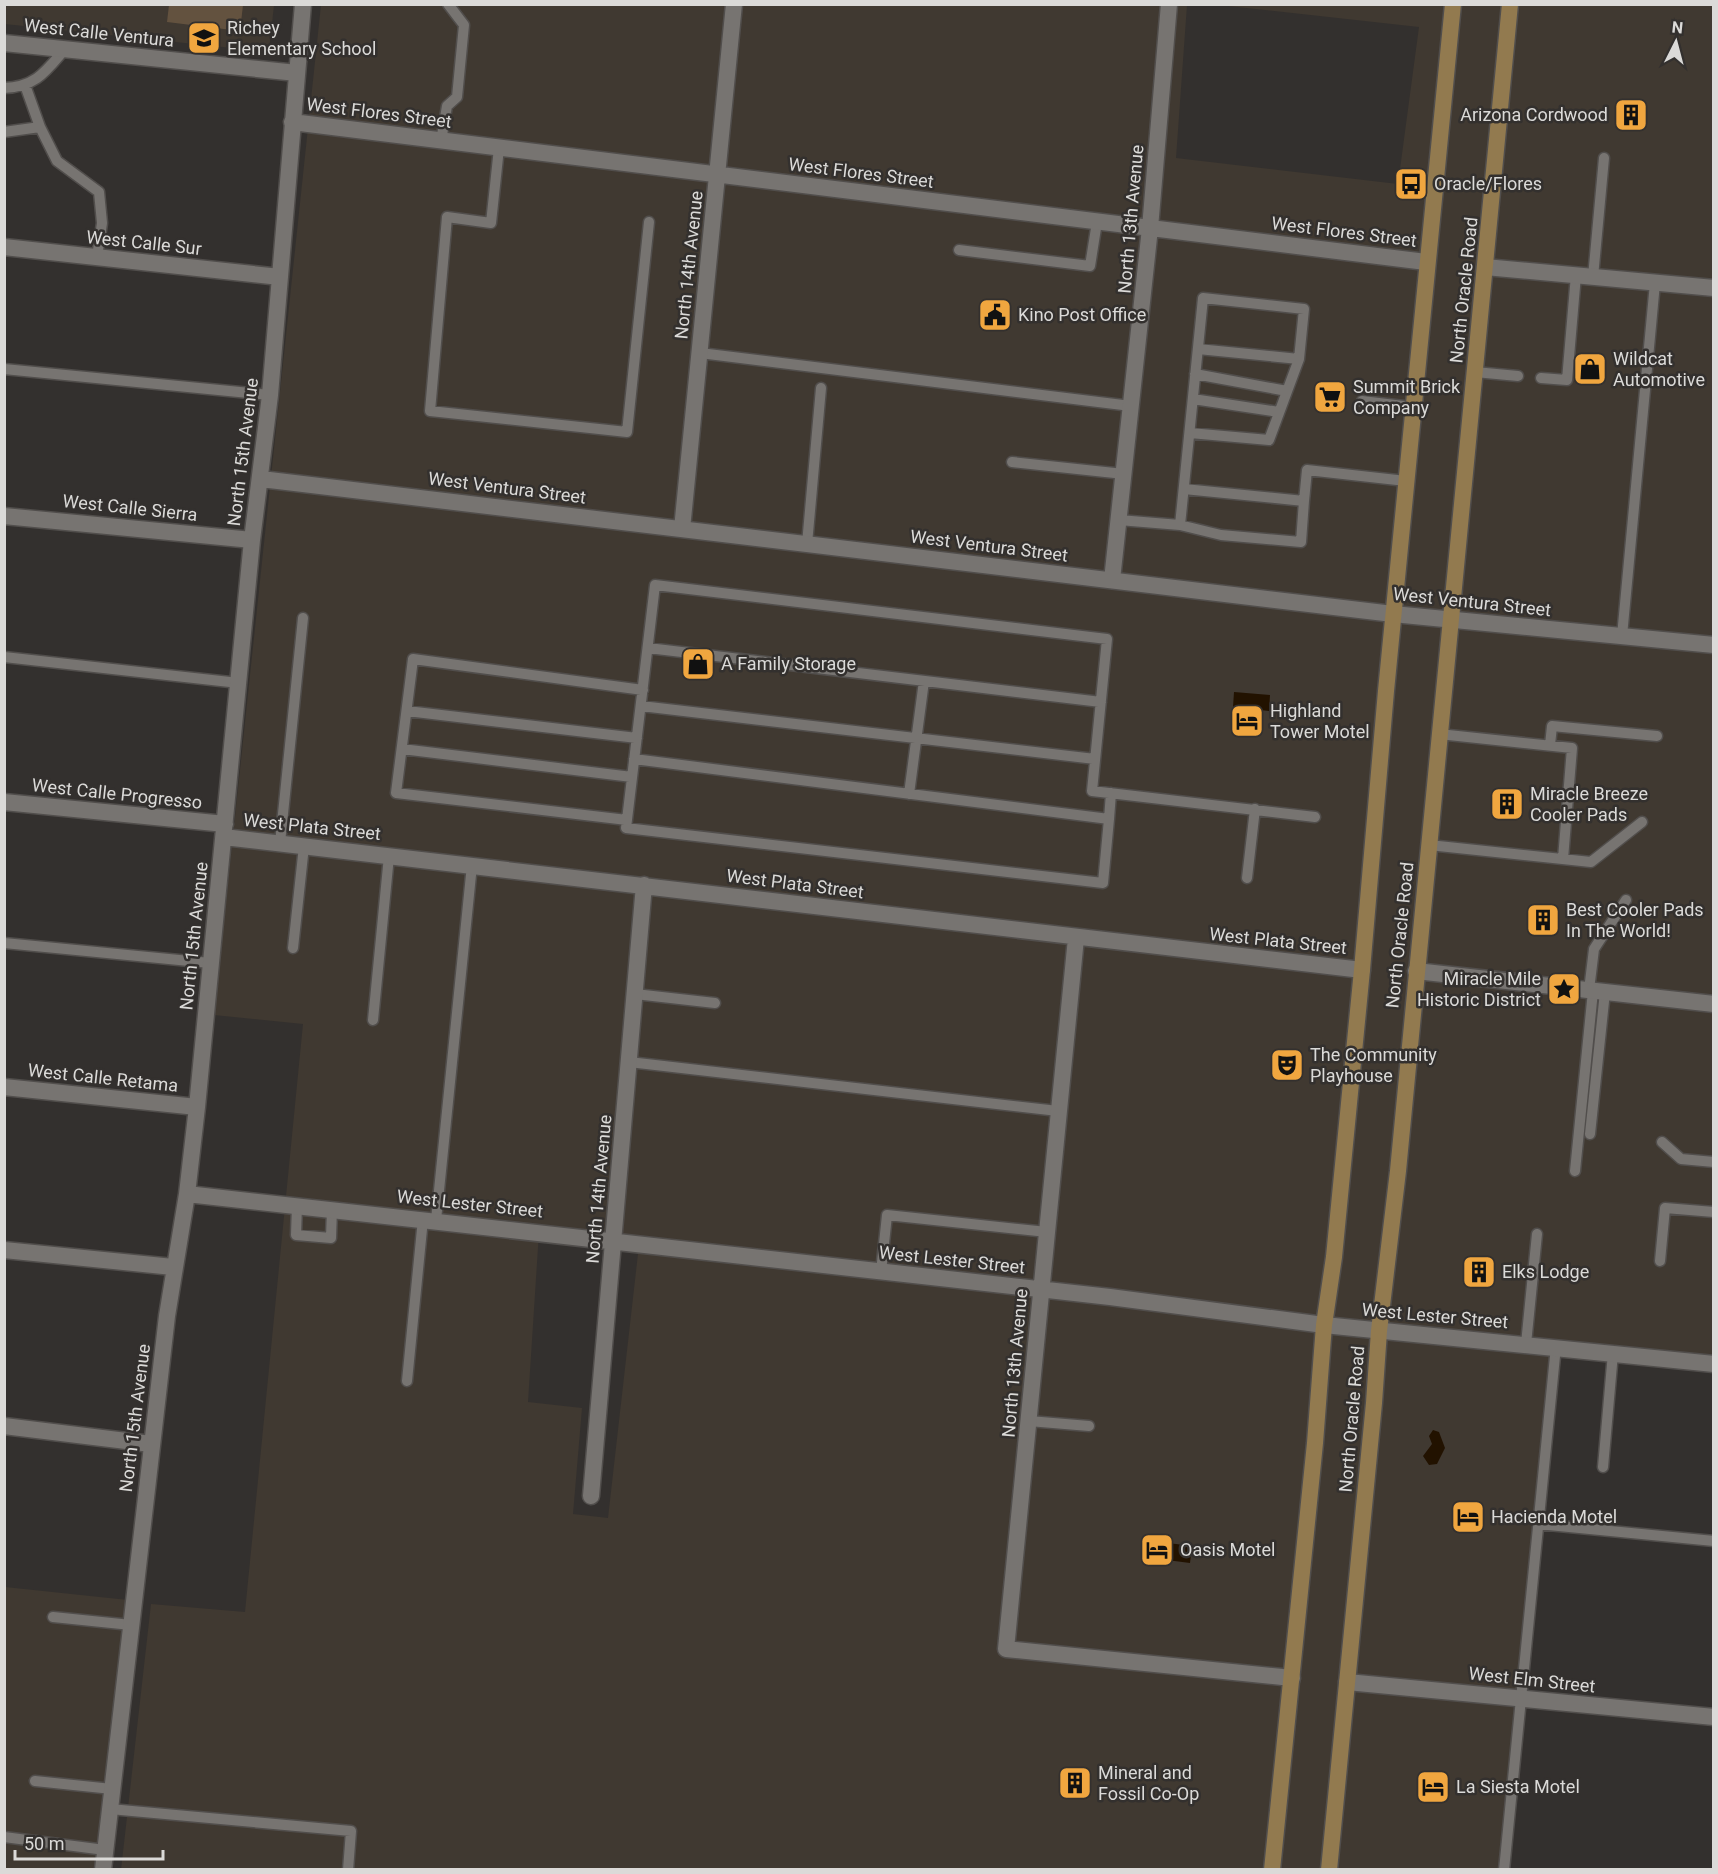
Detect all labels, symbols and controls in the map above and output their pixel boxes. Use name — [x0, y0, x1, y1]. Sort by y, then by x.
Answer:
north arrow — [1646, 12, 1706, 72]
street label: West Calle Ventura — [23, 14, 175, 51]
place label: Richey Elementary School — [227, 17, 376, 59]
text: N — [1671, 18, 1684, 38]
school or university icon: Richey Elementary School — [186, 20, 222, 56]
street label: West Flores Street — [305, 93, 453, 132]
building icon: Arizona Cordwood — [1613, 97, 1649, 133]
place label: Arizona Cordwood — [1460, 104, 1608, 125]
street label: North 13th Avenue — [1114, 144, 1147, 294]
street label: West Flores Street — [787, 153, 935, 192]
bus stop icon: Oracle/Flores — [1393, 166, 1429, 202]
place label: Oracle/Flores — [1434, 173, 1542, 194]
street label: North 14th Avenue — [670, 190, 707, 340]
street label: West Flores Street — [1270, 212, 1418, 251]
street label: North Oracle Road — [1445, 216, 1482, 364]
street label: West Calle Sur — [85, 226, 203, 259]
public building icon: Kino Post Office — [977, 297, 1013, 333]
place label: Kino Post Office — [1018, 304, 1146, 325]
place label: Wildcat Automotive — [1613, 348, 1705, 390]
shop icon: Wildcat Automotive — [1572, 351, 1608, 387]
place label: Summit Brick Company — [1353, 376, 1461, 418]
street label: North 15th Avenue — [223, 377, 262, 527]
supermarket icon: Summit Brick Company — [1312, 379, 1348, 415]
street label: West Ventura Street — [427, 467, 587, 508]
street label: West Calle Sierra — [62, 490, 198, 525]
street label: West Ventura Street — [909, 525, 1069, 566]
street label: West Ventura Street — [1392, 583, 1552, 620]
shop icon: A Family Storage — [680, 646, 716, 682]
place label: A Family Storage — [721, 653, 856, 674]
place label: Highland Tower Motel — [1270, 700, 1370, 742]
hotel icon: Highland Tower Motel — [1229, 703, 1265, 739]
street label: West Calle Progresso — [31, 774, 203, 813]
place label: Miracle Breeze Cooler Pads — [1530, 783, 1648, 825]
building icon: Miracle Breeze Cooler Pads — [1489, 786, 1525, 822]
street label: West Plata Street — [242, 809, 382, 844]
street label: North 15th Avenue — [175, 861, 212, 1011]
street label: North Oracle Road — [1381, 861, 1418, 1009]
street label: West Plata Street — [725, 865, 865, 902]
place label: Best Cooler Pads In The World! — [1566, 899, 1704, 941]
building icon: Best Cooler Pads In The World! — [1525, 902, 1561, 938]
street label: West Plata Street — [1208, 923, 1348, 958]
place label: Miracle Mile Historic District — [1417, 968, 1541, 1010]
place icon: Miracle Mile Historic District — [1546, 971, 1582, 1007]
place label: The Community Playhouse — [1310, 1044, 1437, 1086]
theatre icon: The Community Playhouse — [1269, 1047, 1305, 1083]
street label: West Calle Retama — [27, 1059, 179, 1096]
street label: North 14th Avenue — [582, 1114, 615, 1264]
street label: West Lester Street — [396, 1185, 544, 1222]
street label: West Lester Street — [878, 1241, 1026, 1278]
building icon: Elks Lodge — [1461, 1254, 1497, 1290]
place label: Elks Lodge — [1502, 1261, 1589, 1282]
street label: North 13th Avenue — [998, 1288, 1031, 1438]
street label: West Lester Street — [1361, 1299, 1509, 1332]
street label: North 15th Avenue — [115, 1343, 154, 1493]
street label: North Oracle Road — [1335, 1345, 1368, 1493]
hotel icon: Hacienda Motel — [1450, 1499, 1486, 1535]
place label: Hacienda Motel — [1491, 1506, 1617, 1527]
hotel icon: Oasis Motel — [1139, 1532, 1175, 1568]
place label: Oasis Motel — [1180, 1539, 1275, 1560]
street label: West Elm Street — [1468, 1662, 1597, 1697]
place label: Mineral and Fossil Co-Op — [1098, 1762, 1199, 1804]
building icon: Mineral and Fossil Co-Op — [1057, 1765, 1093, 1801]
hotel icon: La Siesta Motel — [1415, 1769, 1451, 1805]
place label: La Siesta Motel — [1456, 1776, 1580, 1797]
scale bar — [15, 1823, 164, 1861]
text: 50 m — [24, 1833, 64, 1854]

